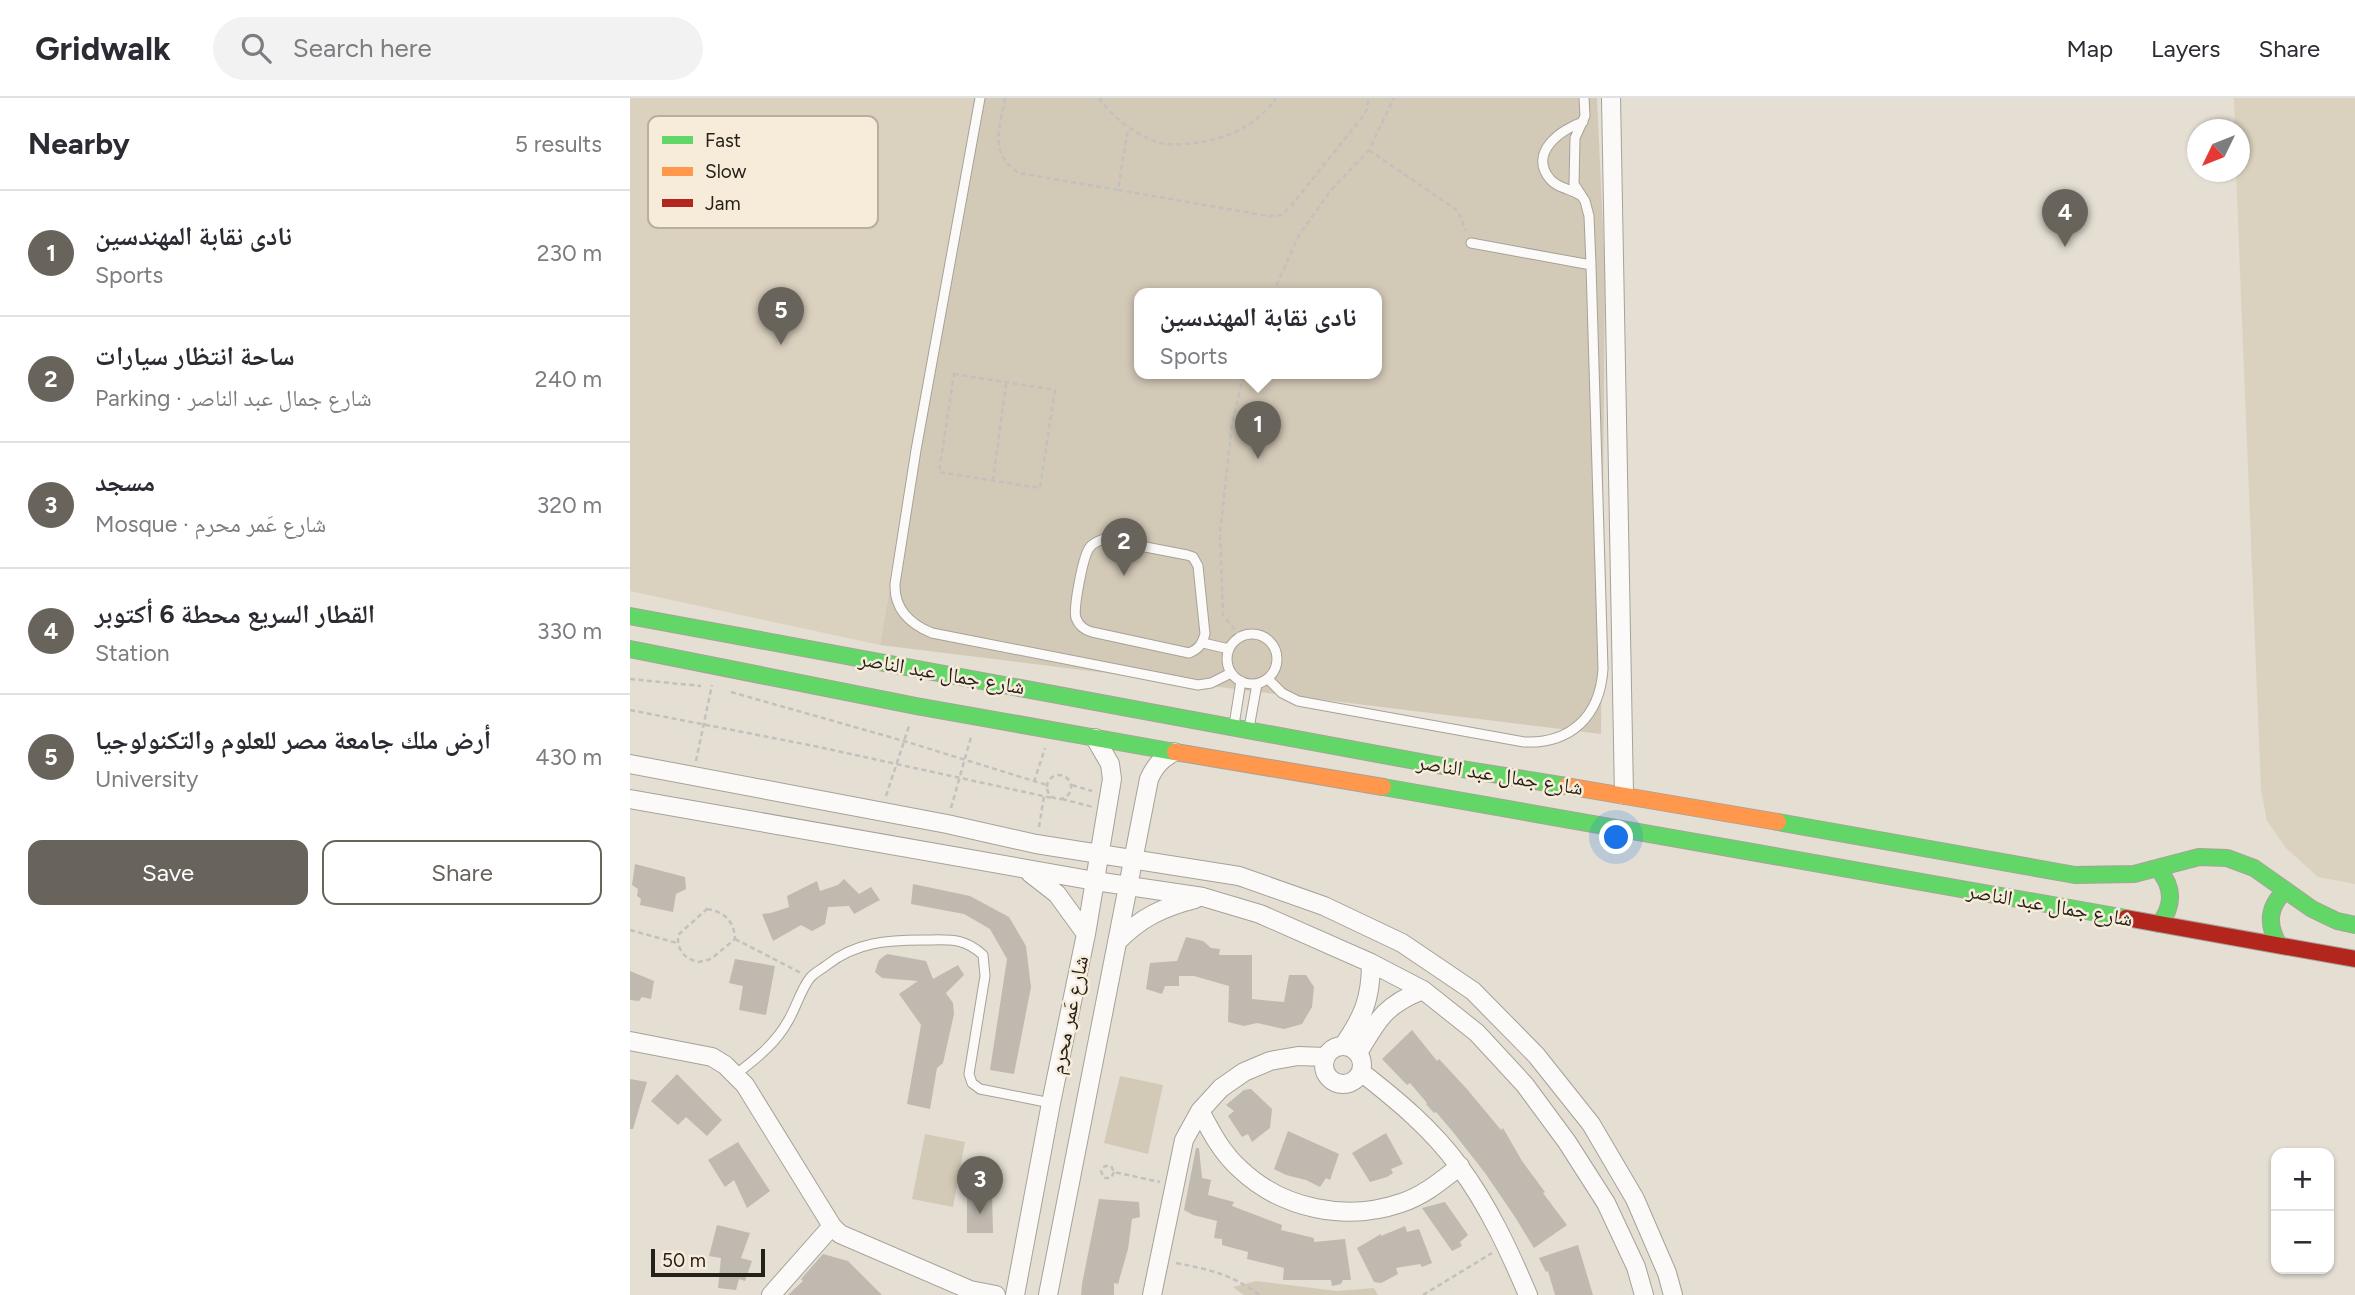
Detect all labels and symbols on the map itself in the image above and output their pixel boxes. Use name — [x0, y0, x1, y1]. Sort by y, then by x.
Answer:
legend — [648, 116, 878, 228]
north arrow — [2187, 119, 2250, 182]
text: Fast — [705, 129, 741, 152]
text: Slow — [705, 160, 747, 183]
pin: 4 — [2042, 189, 2088, 247]
text: Jam — [705, 192, 741, 215]
pin: 5 — [758, 287, 804, 345]
pin: 1 — [1235, 401, 1281, 459]
pin: 2 — [1101, 518, 1147, 576]
street label: شارع جمال عبد الناصر — [856, 645, 1027, 700]
street label: شارع جمال عبد الناصر — [1414, 749, 1585, 801]
your location — [1599, 820, 1633, 854]
street label: شارع جمال عبد الناصر — [1964, 877, 2135, 932]
street label: شارع عَمر محرم — [1044, 953, 1095, 1077]
pin: 3 — [957, 1156, 1003, 1214]
scale bar — [651, 1246, 765, 1278]

